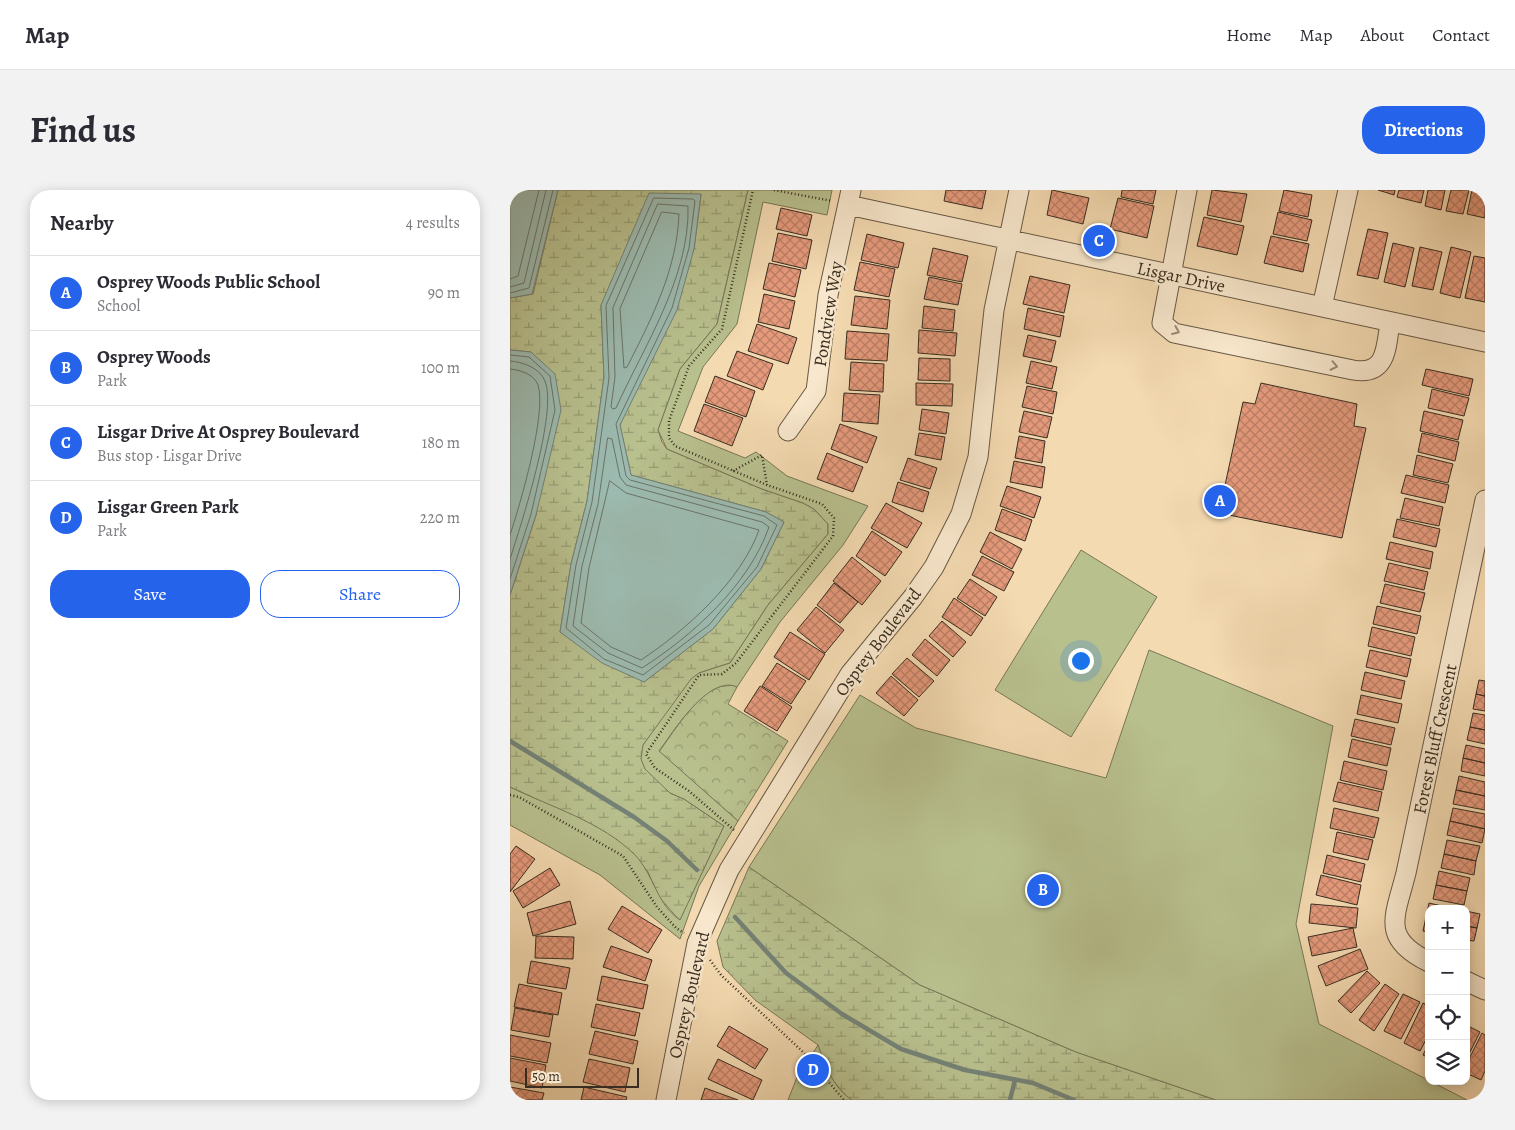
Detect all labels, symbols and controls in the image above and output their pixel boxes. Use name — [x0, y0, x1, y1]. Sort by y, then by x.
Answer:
text: Map — [25, 19, 69, 51]
text: Home — [1226, 23, 1271, 47]
text: Map — [1299, 23, 1332, 47]
text: About — [1360, 23, 1404, 47]
text: Contact — [1432, 23, 1490, 47]
text: Find us — [30, 106, 136, 154]
button: Directions — [1362, 106, 1485, 154]
text: Nearby — [50, 209, 113, 237]
text: 4 results — [406, 212, 460, 234]
pin: C — [1083, 222, 1115, 260]
street label: Lisgar Drive — [1135, 256, 1227, 298]
street label: Pondview Way — [808, 259, 848, 368]
text: Osprey Woods Public School — [97, 269, 320, 295]
text: A — [61, 282, 71, 304]
text: 90 m — [428, 282, 460, 304]
text: School — [97, 295, 140, 317]
one-way arrow — [1171, 325, 1180, 335]
text: Osprey Woods — [97, 344, 211, 370]
text: B — [61, 357, 71, 379]
text: 100 m — [421, 357, 460, 379]
one-way arrow — [1330, 361, 1339, 371]
text: Park — [97, 370, 127, 392]
text: Lisgar Drive At Osprey Boulevard — [97, 419, 359, 445]
text: C — [61, 432, 71, 454]
text: 180 m — [422, 432, 460, 454]
text: Bus stop · Lisgar Drive — [97, 445, 242, 467]
pin: A — [1204, 482, 1236, 520]
text: Lisgar Green Park — [97, 494, 239, 520]
text: D — [60, 507, 72, 529]
text: 220 m — [420, 507, 460, 529]
text: Park — [97, 520, 127, 542]
button: Save — [50, 570, 250, 618]
button: Share — [260, 570, 460, 618]
street label: Osprey Boulevard — [829, 583, 927, 701]
your location — [1068, 648, 1094, 674]
street label: Forest Bluff Crescent — [1407, 662, 1463, 816]
pin: B — [1027, 871, 1059, 909]
map controls — [1425, 905, 1470, 1085]
button: + — [1425, 905, 1470, 950]
street label: Osprey Boulevard — [663, 929, 715, 1061]
button: − — [1425, 950, 1470, 995]
button: locate — [1425, 995, 1470, 1040]
button: layers — [1425, 1040, 1470, 1085]
pin: D — [797, 1051, 829, 1089]
scale bar — [525, 1065, 639, 1088]
text: 50 m — [532, 1067, 560, 1086]

